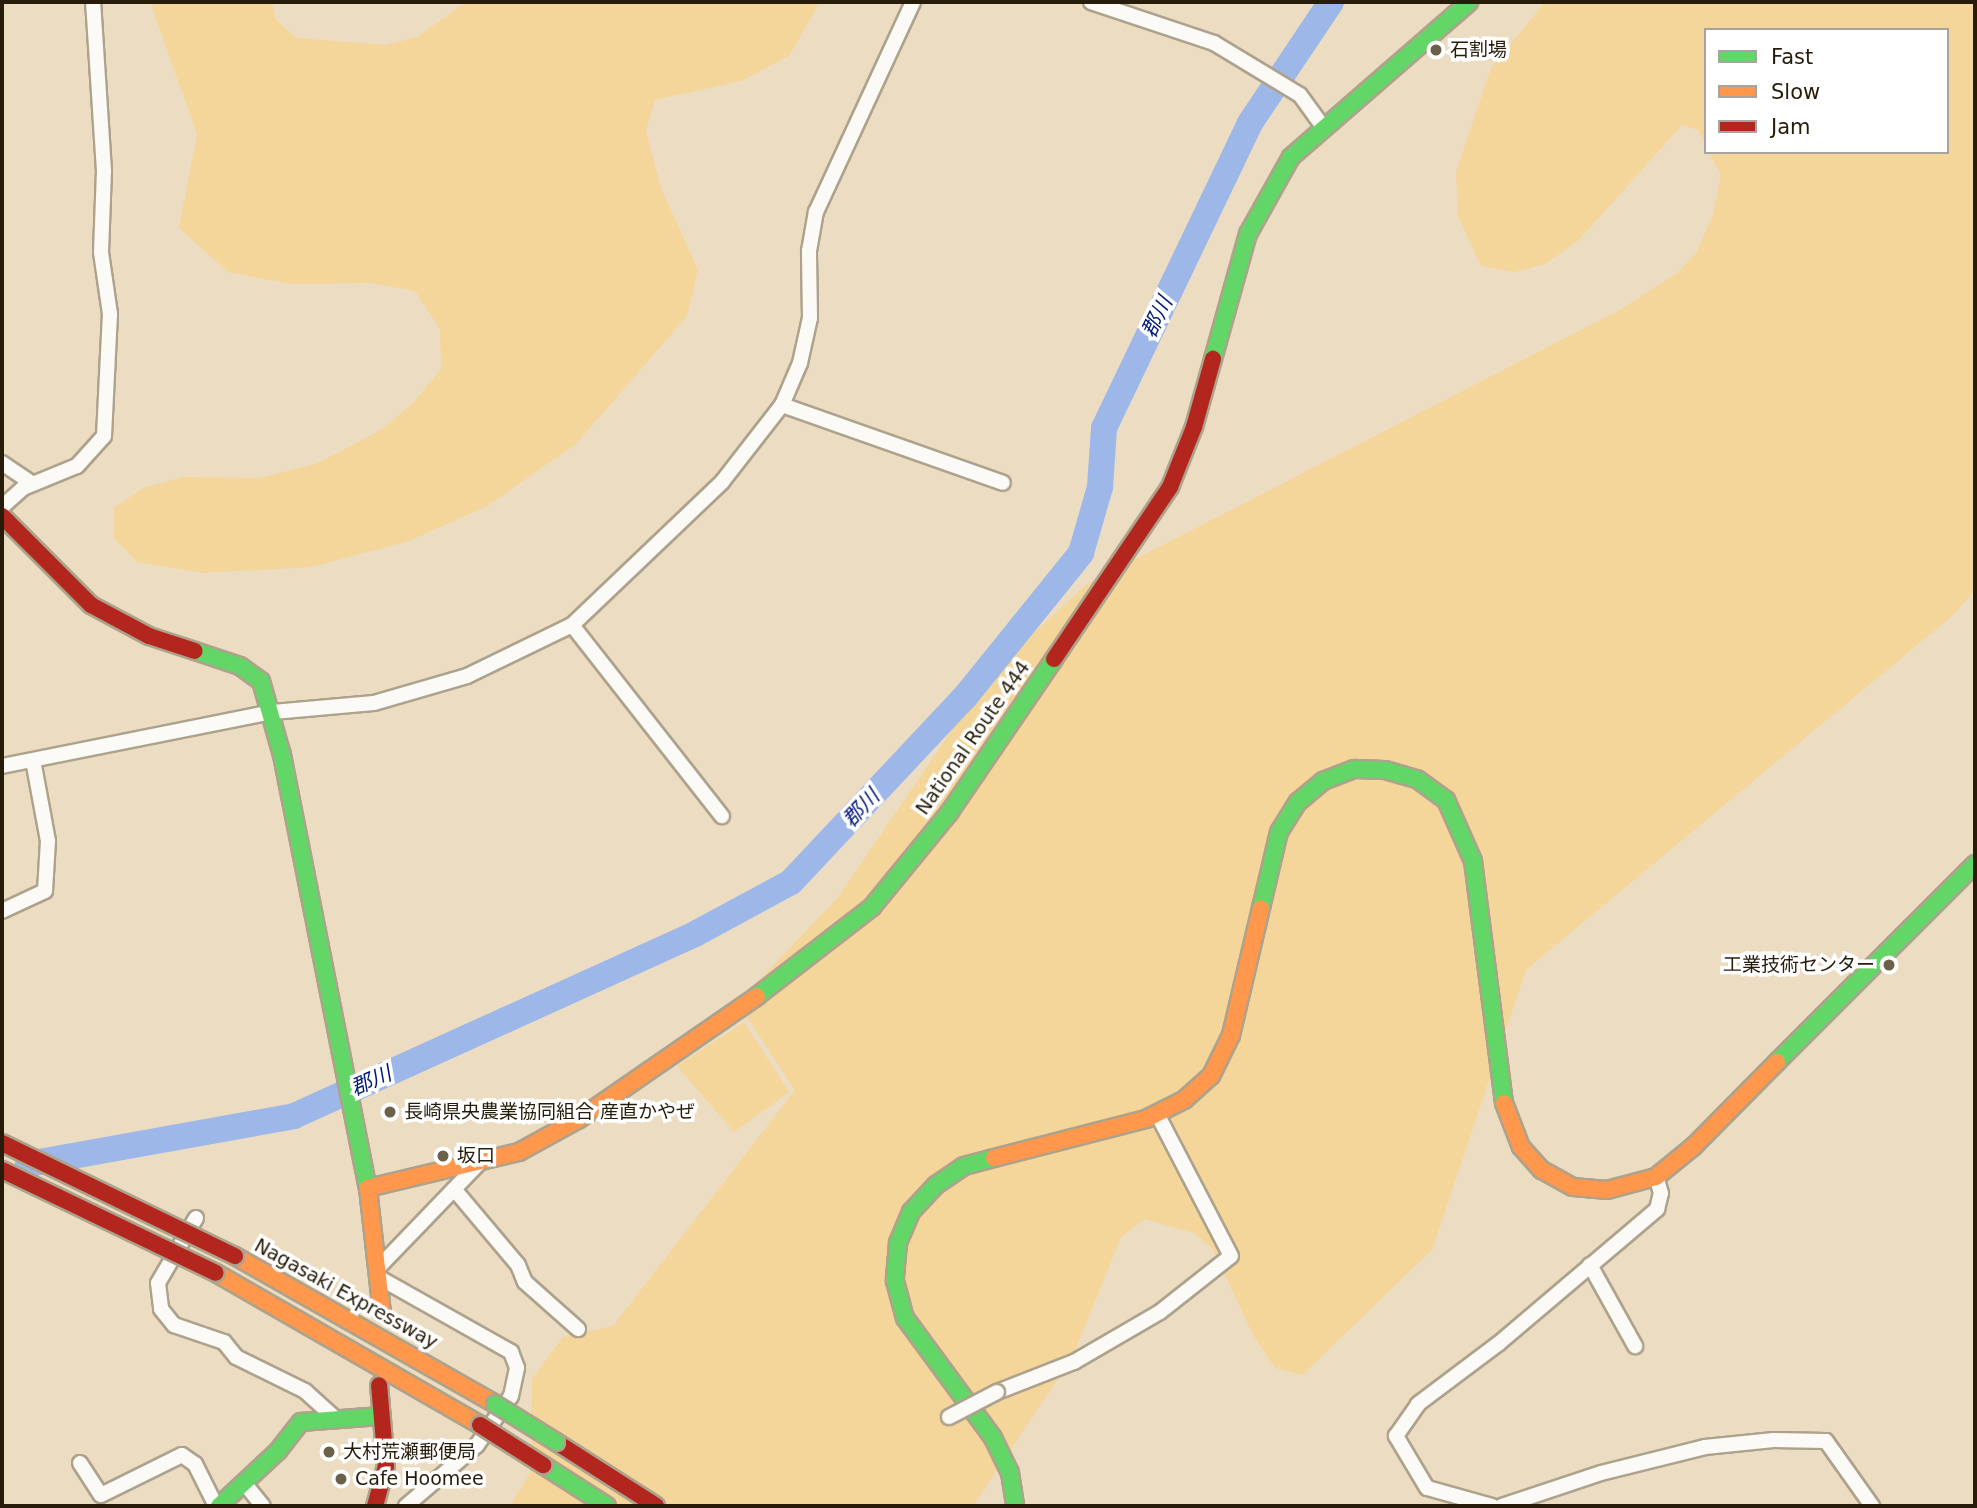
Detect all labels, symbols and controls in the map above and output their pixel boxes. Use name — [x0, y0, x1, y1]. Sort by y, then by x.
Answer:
legend — [1704, 28, 1949, 154]
place label: 石割場 — [1450, 39, 1507, 61]
marker: 石割場 — [1428, 42, 1444, 58]
text: Fast — [1771, 45, 1813, 69]
text: Slow — [1771, 80, 1820, 104]
text: Jam — [1771, 115, 1811, 139]
water label: 郡川 — [1136, 293, 1178, 341]
street label: National Route 444 — [911, 657, 1035, 819]
water label: 郡川 — [837, 784, 885, 832]
place label: 工業技術センター — [1723, 954, 1875, 976]
marker: 工業技術センター — [1881, 957, 1897, 973]
water label: 郡川 — [347, 1061, 395, 1101]
place label: 長崎県央農業協同組合 産直かやぜ — [404, 1101, 695, 1123]
marker: 長崎県央農業協同組合 産直かやぜ — [382, 1104, 398, 1120]
place label: 坂口 — [457, 1145, 495, 1167]
marker: 坂口 — [435, 1148, 451, 1164]
street label: Nagasaki Expressway — [250, 1234, 442, 1354]
place label: 大村荒瀬郵便局 — [343, 1441, 476, 1463]
marker: 大村荒瀬郵便局 — [321, 1444, 337, 1460]
place label: Cafe Hoomee — [355, 1468, 484, 1490]
marker: Cafe Hoomee — [333, 1471, 349, 1487]

